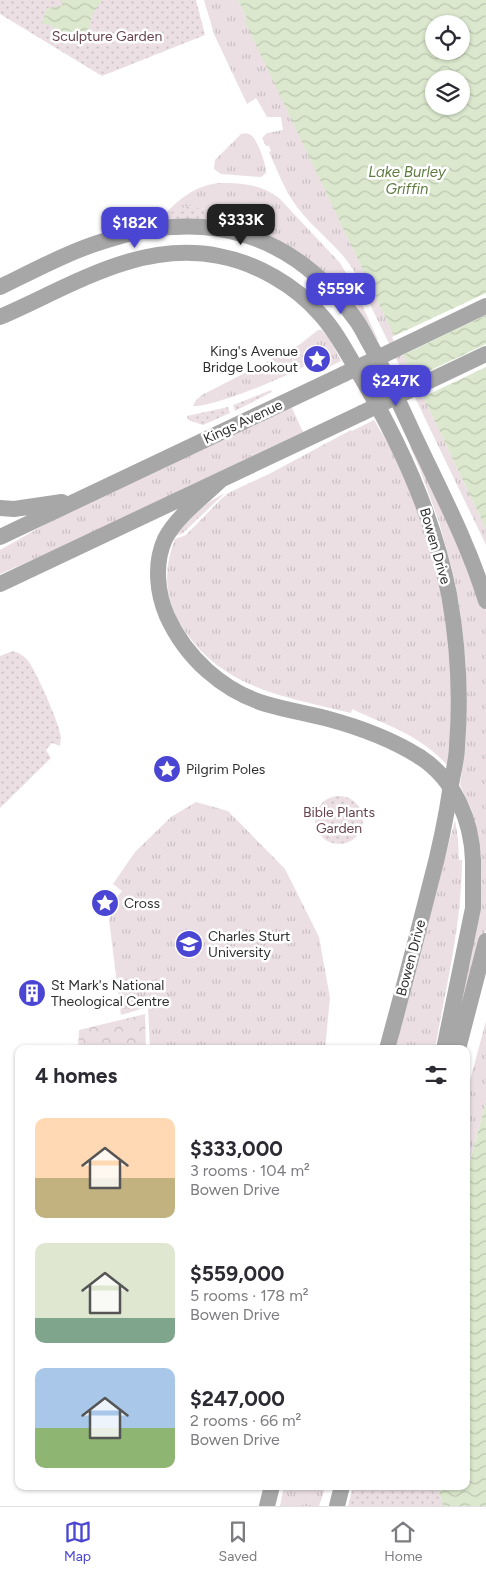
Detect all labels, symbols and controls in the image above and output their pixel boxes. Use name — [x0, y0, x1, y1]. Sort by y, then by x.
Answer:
map controls — [425, 15, 470, 115]
button: locate — [425, 15, 470, 60]
park label: Sculpture Garden — [52, 28, 162, 45]
button: layers — [425, 70, 470, 115]
water label: Lake Burley Griffin — [368, 163, 447, 198]
pin: $333K — [206, 204, 276, 246]
pin: $182K — [100, 206, 170, 249]
text: $333K — [218, 210, 264, 229]
text: $182K — [112, 213, 158, 232]
pin: $559K — [306, 272, 376, 315]
text: $559K — [317, 279, 365, 298]
place label: King's Avenue Bridge Lookout — [203, 343, 298, 376]
place icon: King's Avenue Bridge Lookout — [302, 344, 332, 374]
pin: $247K — [361, 364, 431, 407]
text: $247K — [372, 371, 420, 390]
street label: Kings Avenue — [201, 396, 285, 448]
street label: Bowen Drive — [416, 506, 454, 586]
place icon: Pilgrim Poles — [152, 754, 182, 784]
place label: Pilgrim Poles — [186, 761, 265, 778]
park label: Bible Plants Garden — [303, 804, 375, 837]
place icon: Cross — [90, 888, 120, 918]
place label: Cross — [124, 895, 160, 912]
street label: Bowen Drive — [393, 918, 429, 998]
place label: Charles Sturt University — [208, 928, 290, 961]
school or university icon: Charles Sturt University — [174, 929, 204, 959]
place label: St Mark's National Theological Centre — [51, 977, 170, 1010]
building icon: St Mark's National Theological Centre — [17, 978, 47, 1008]
icon: filters — [422, 1061, 450, 1089]
text: 4 homes — [35, 1063, 117, 1088]
text: $333,000 — [190, 1136, 283, 1161]
icon: home — [75, 1138, 135, 1198]
text: 3 rooms · 104 m² — [190, 1161, 310, 1180]
text: Bowen Drive — [190, 1180, 280, 1199]
text: $559,000 — [190, 1261, 284, 1286]
icon: home — [75, 1263, 135, 1323]
text: 5 rooms · 178 m² — [190, 1286, 309, 1305]
text: Bowen Drive — [190, 1305, 280, 1324]
text: $247,000 — [190, 1386, 285, 1411]
icon: home — [75, 1388, 135, 1448]
text: 2 rooms · 66 m² — [190, 1411, 301, 1430]
text: Bowen Drive — [190, 1430, 280, 1449]
tab: Map — [64, 1518, 92, 1565]
tab: Saved — [219, 1518, 257, 1565]
tab: Home — [384, 1518, 422, 1565]

